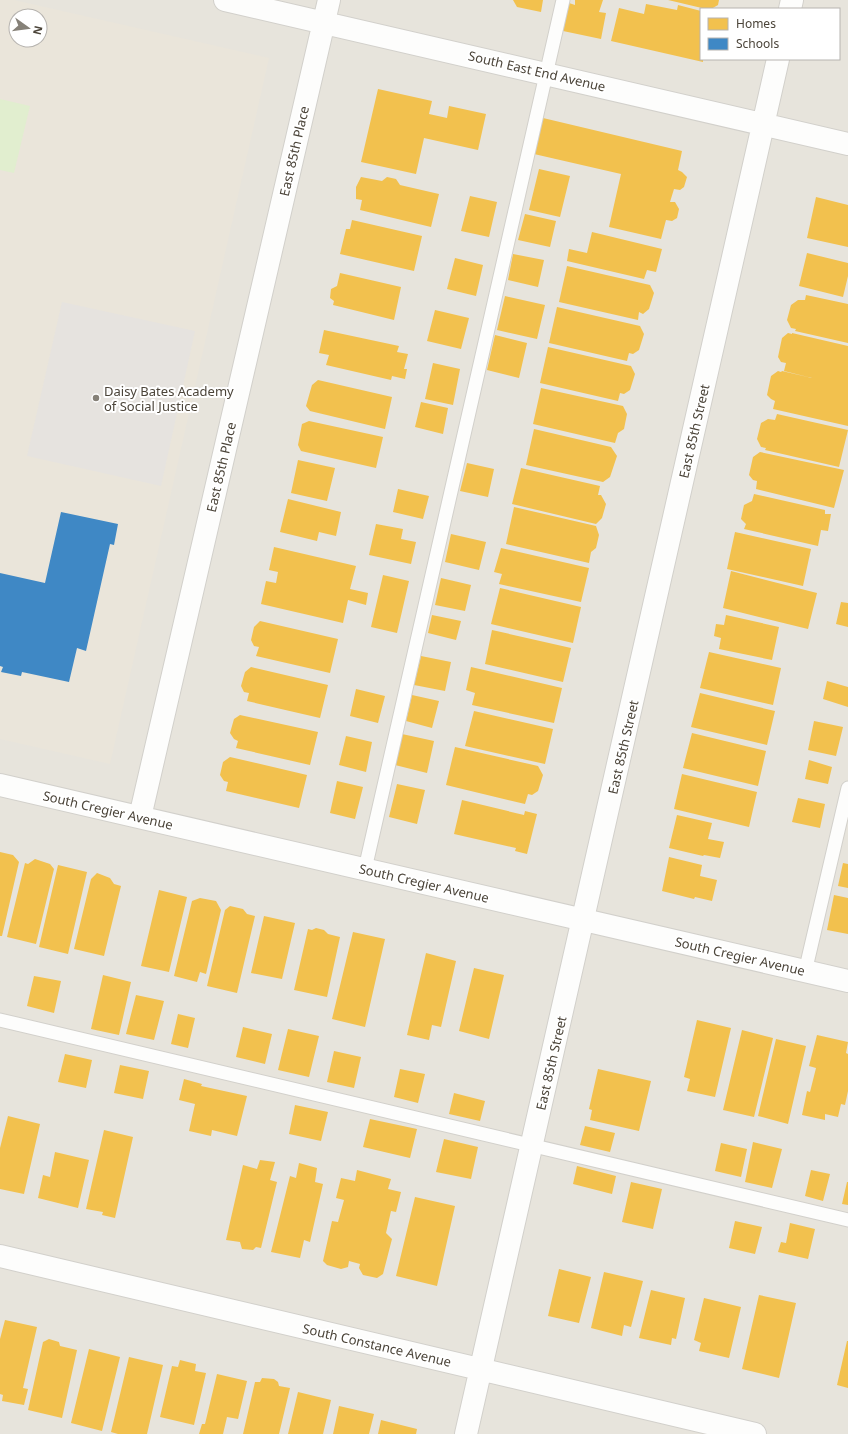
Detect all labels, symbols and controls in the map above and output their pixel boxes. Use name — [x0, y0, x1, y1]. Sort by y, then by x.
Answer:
north arrow — [8, 8, 48, 48]
legend — [700, 8, 840, 60]
text: Homes — [736, 15, 776, 32]
text: N — [30, 24, 47, 37]
text: Schools — [736, 35, 779, 52]
street label: South East End Avenue — [467, 46, 607, 96]
street label: East 85th Place — [275, 104, 313, 198]
place label: Daisy Bates Academy of Social Justice — [104, 382, 234, 415]
street label: East 85th Street — [674, 382, 714, 480]
marker: Daisy Bates Academy of Social Justice — [91, 393, 101, 403]
street label: East 85th Place — [202, 420, 240, 514]
street label: East 85th Street — [603, 698, 643, 796]
street label: South Cregier Avenue — [41, 786, 175, 834]
street label: South Cregier Avenue — [357, 859, 491, 907]
street label: South Cregier Avenue — [673, 932, 807, 980]
street label: East 85th Street — [531, 1014, 571, 1112]
street label: South Constance Avenue — [301, 1319, 453, 1371]

